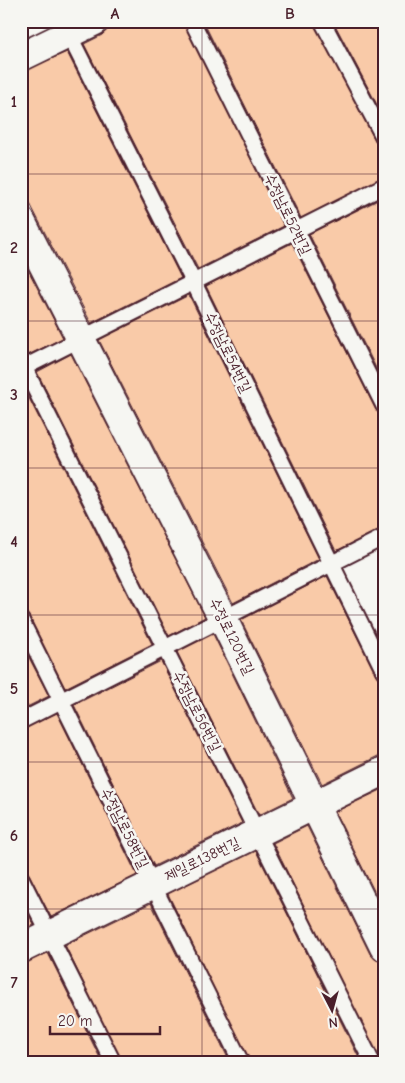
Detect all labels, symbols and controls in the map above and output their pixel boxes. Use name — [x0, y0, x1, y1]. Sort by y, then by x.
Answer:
text: A — [111, 5, 120, 23]
text: B — [285, 5, 295, 23]
text: 1 — [11, 93, 17, 111]
street label: 수정남로52번길 — [261, 170, 315, 258]
text: 2 — [10, 239, 18, 257]
street label: 수정남로54번길 — [201, 309, 255, 395]
text: 3 — [10, 386, 18, 404]
text: 4 — [10, 533, 18, 551]
street label: 수정로120번길 — [206, 595, 258, 677]
street label: 수정남로56번길 — [169, 667, 225, 755]
text: 5 — [10, 680, 18, 698]
street label: 수정남로58번길 — [97, 785, 153, 871]
text: 6 — [10, 827, 18, 845]
street label: 제일로138번길 — [161, 833, 243, 885]
text: 7 — [10, 974, 18, 992]
north arrow — [308, 986, 358, 1036]
scale bar — [50, 1003, 160, 1035]
text: 20 m — [58, 1012, 92, 1030]
text: N — [328, 1014, 339, 1031]

